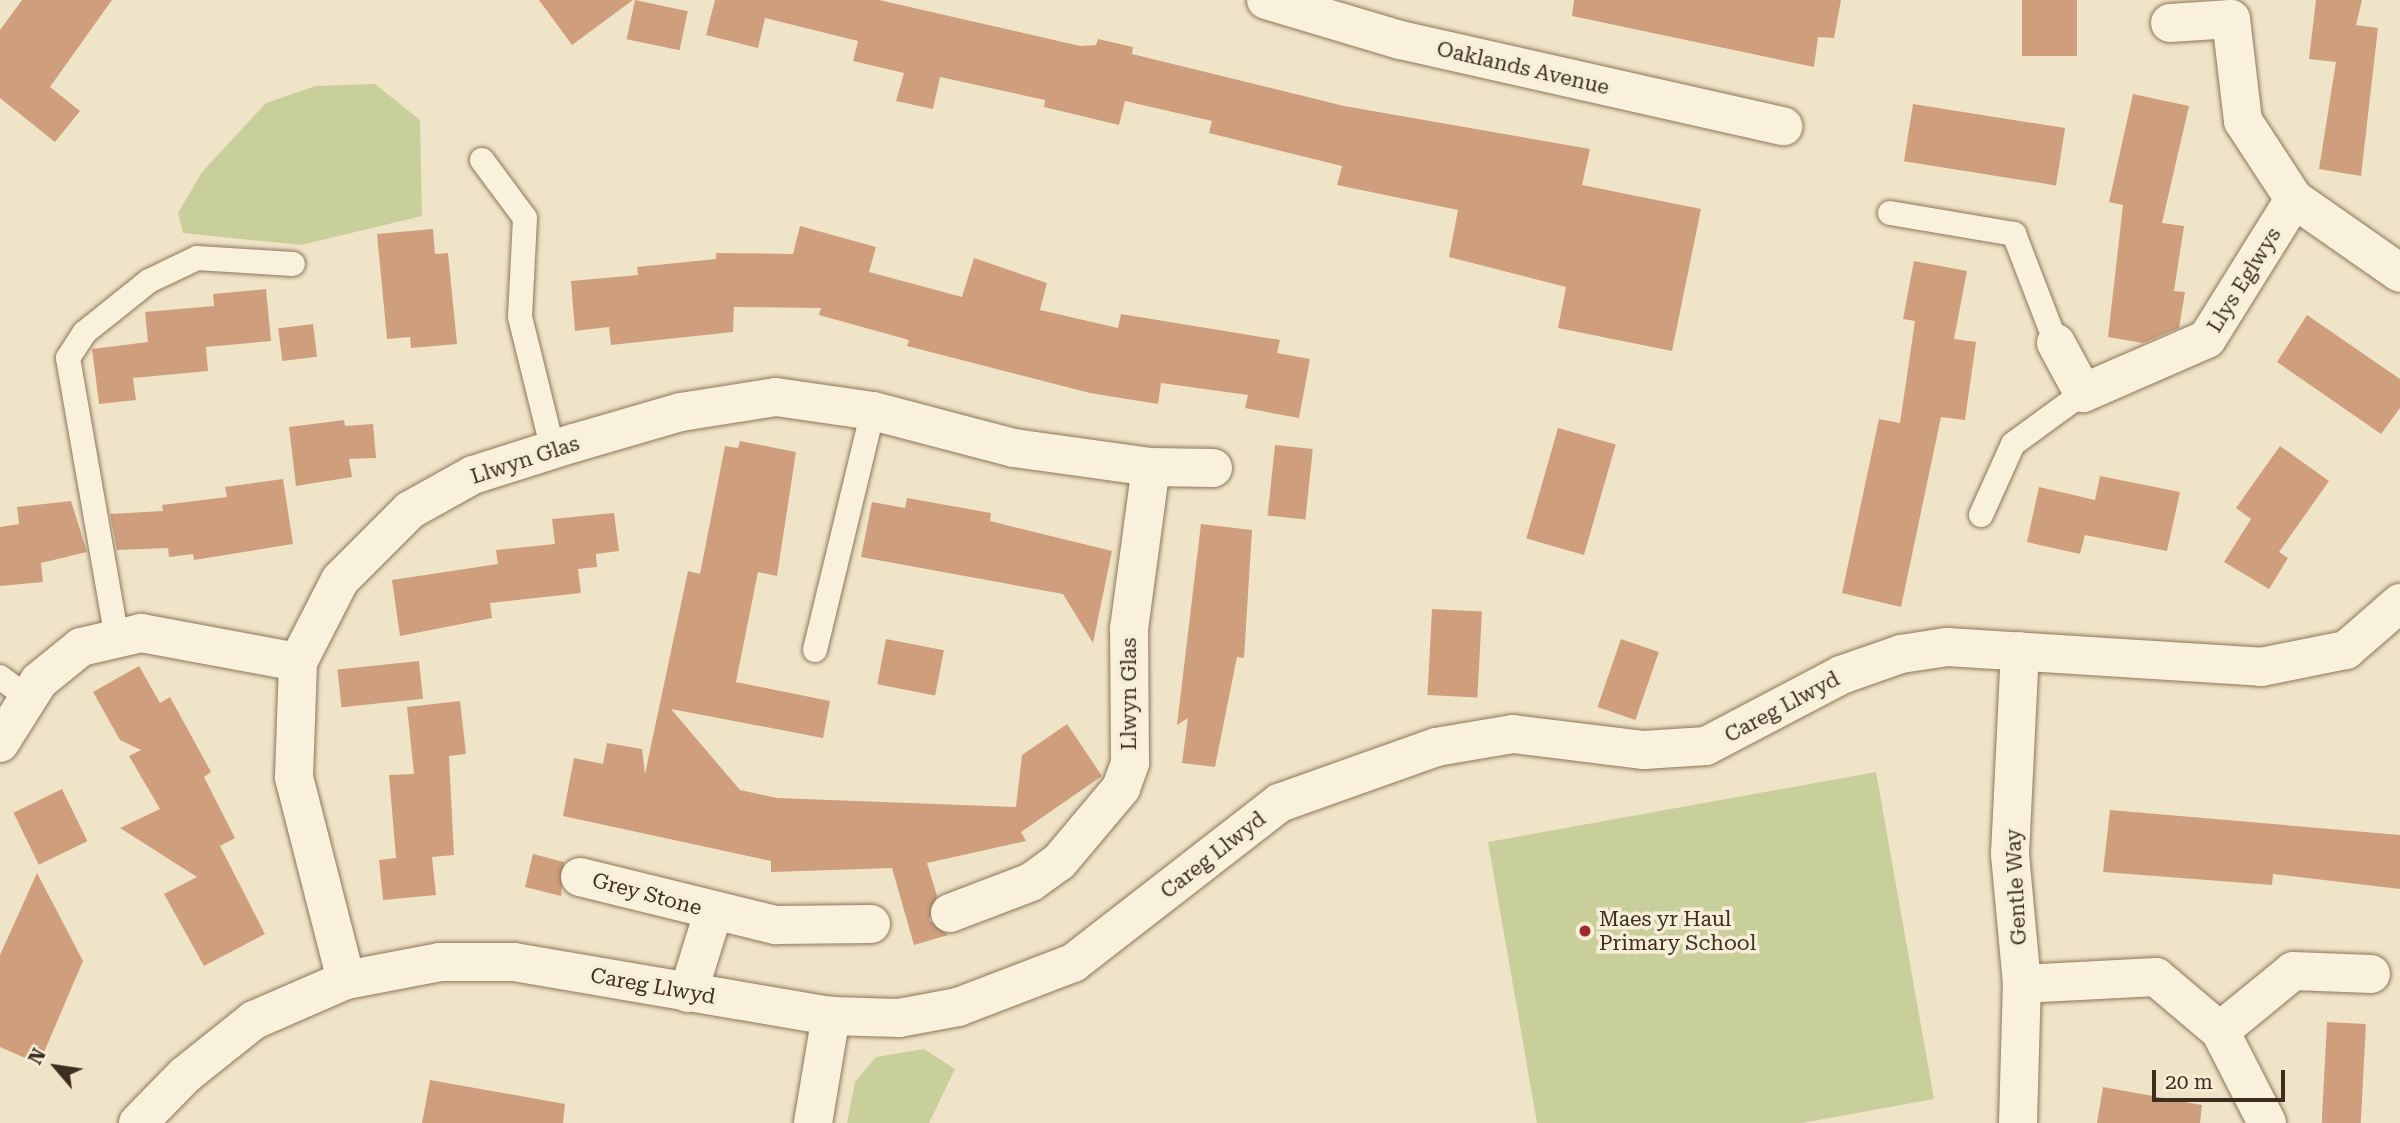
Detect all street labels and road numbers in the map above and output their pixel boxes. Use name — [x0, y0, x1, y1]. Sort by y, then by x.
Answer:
street label: Oaklands Avenue — [1434, 36, 1612, 100]
street label: Llys Eglwys — [2202, 223, 2286, 337]
street label: Llwyn Glas — [468, 431, 582, 489]
street label: Llwyn Glas — [1116, 638, 1142, 750]
street label: Careg Llwyd — [1720, 666, 1844, 748]
street label: Careg Llwyd — [1155, 806, 1271, 904]
street label: Gentle Way — [2000, 828, 2032, 946]
street label: Grey Stone — [589, 867, 705, 921]
street label: Careg Llwyd — [589, 963, 717, 1009]

